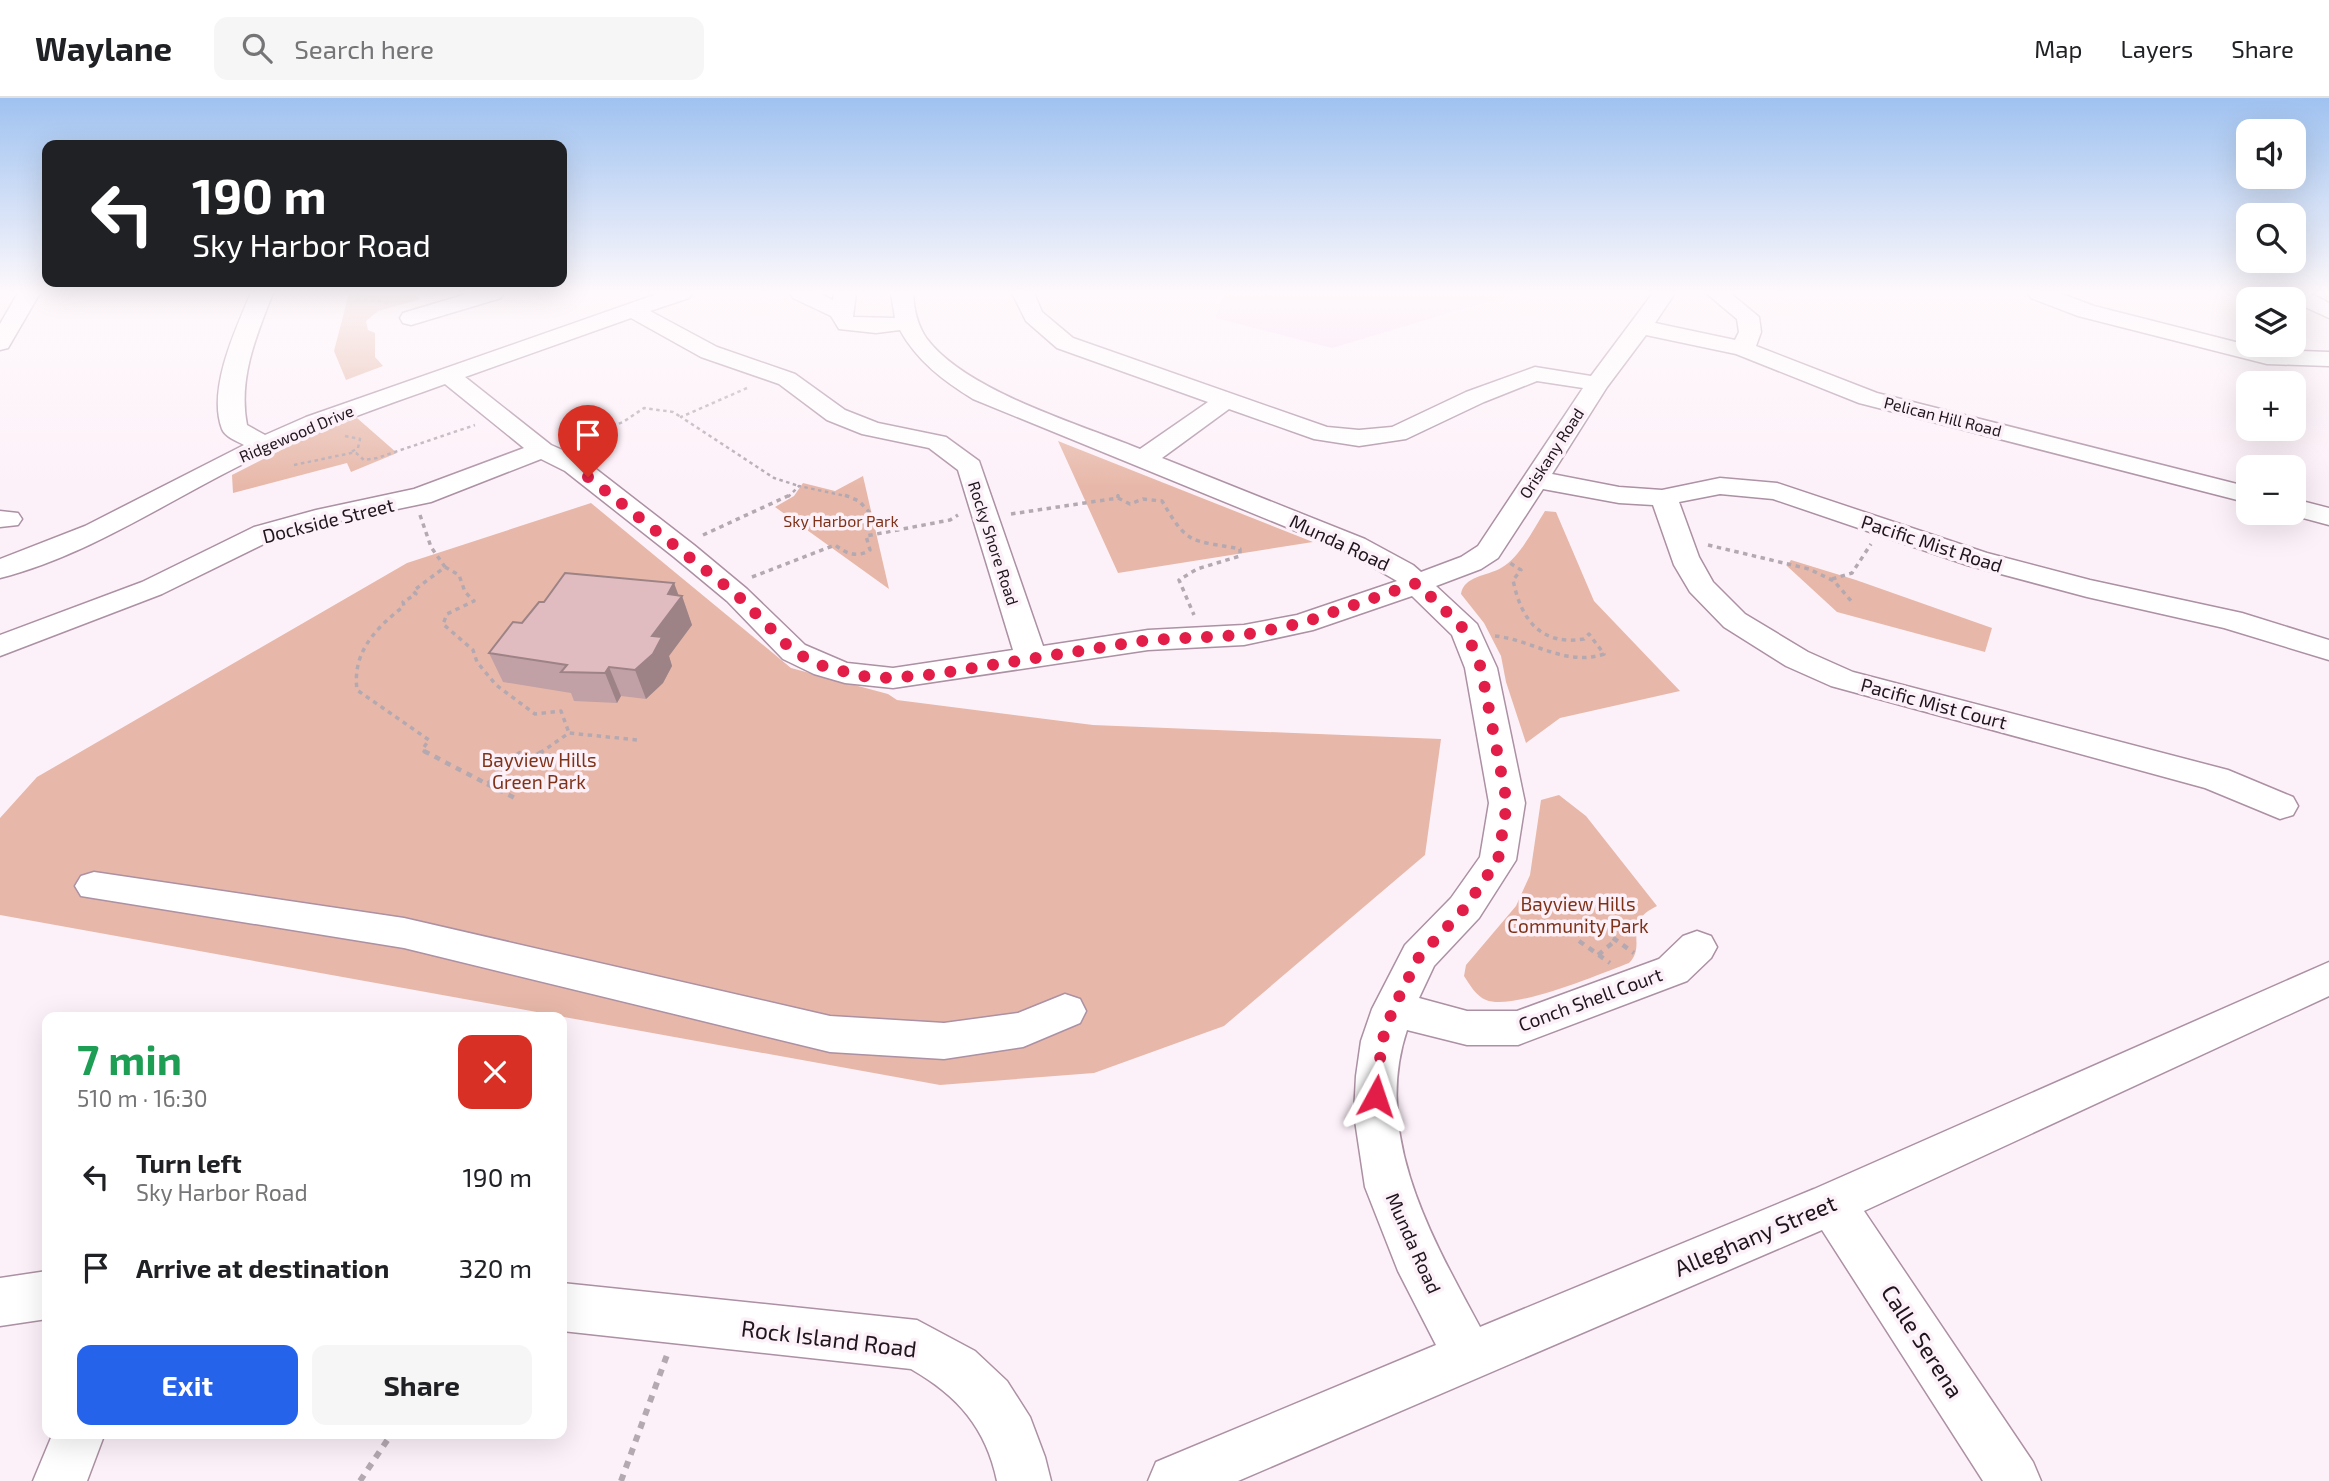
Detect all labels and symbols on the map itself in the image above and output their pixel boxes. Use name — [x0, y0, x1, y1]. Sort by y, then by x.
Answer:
street label: Pelican Hill Road — [1882, 392, 2004, 440]
street label: Ridgewood Drive — [236, 400, 356, 466]
street label: Oriskany Road — [1515, 404, 1587, 502]
pin — [558, 405, 618, 477]
street label: Rocky Shore Road — [965, 479, 1023, 607]
street label: Dockside Street — [260, 493, 396, 547]
street label: Munda Road — [1286, 509, 1394, 575]
street label: Pacific Mist Road — [1859, 509, 2005, 577]
park label: Sky Harbor Park — [783, 511, 899, 530]
street label: Pacific Mist Court — [1858, 672, 2010, 734]
park label: Bayview Hills Green Park — [481, 748, 597, 793]
park label: Bayview Hills Community Park — [1507, 892, 1649, 937]
street label: Conch Shell Court — [1515, 962, 1665, 1036]
position arrow — [1339, 1059, 1413, 1133]
street label: Alleghany Street — [1670, 1188, 1840, 1282]
street label: Munda Road — [1382, 1189, 1446, 1297]
street label: Calle Serena — [1876, 1279, 1970, 1403]
street label: Rock Island Road — [740, 1313, 918, 1363]

